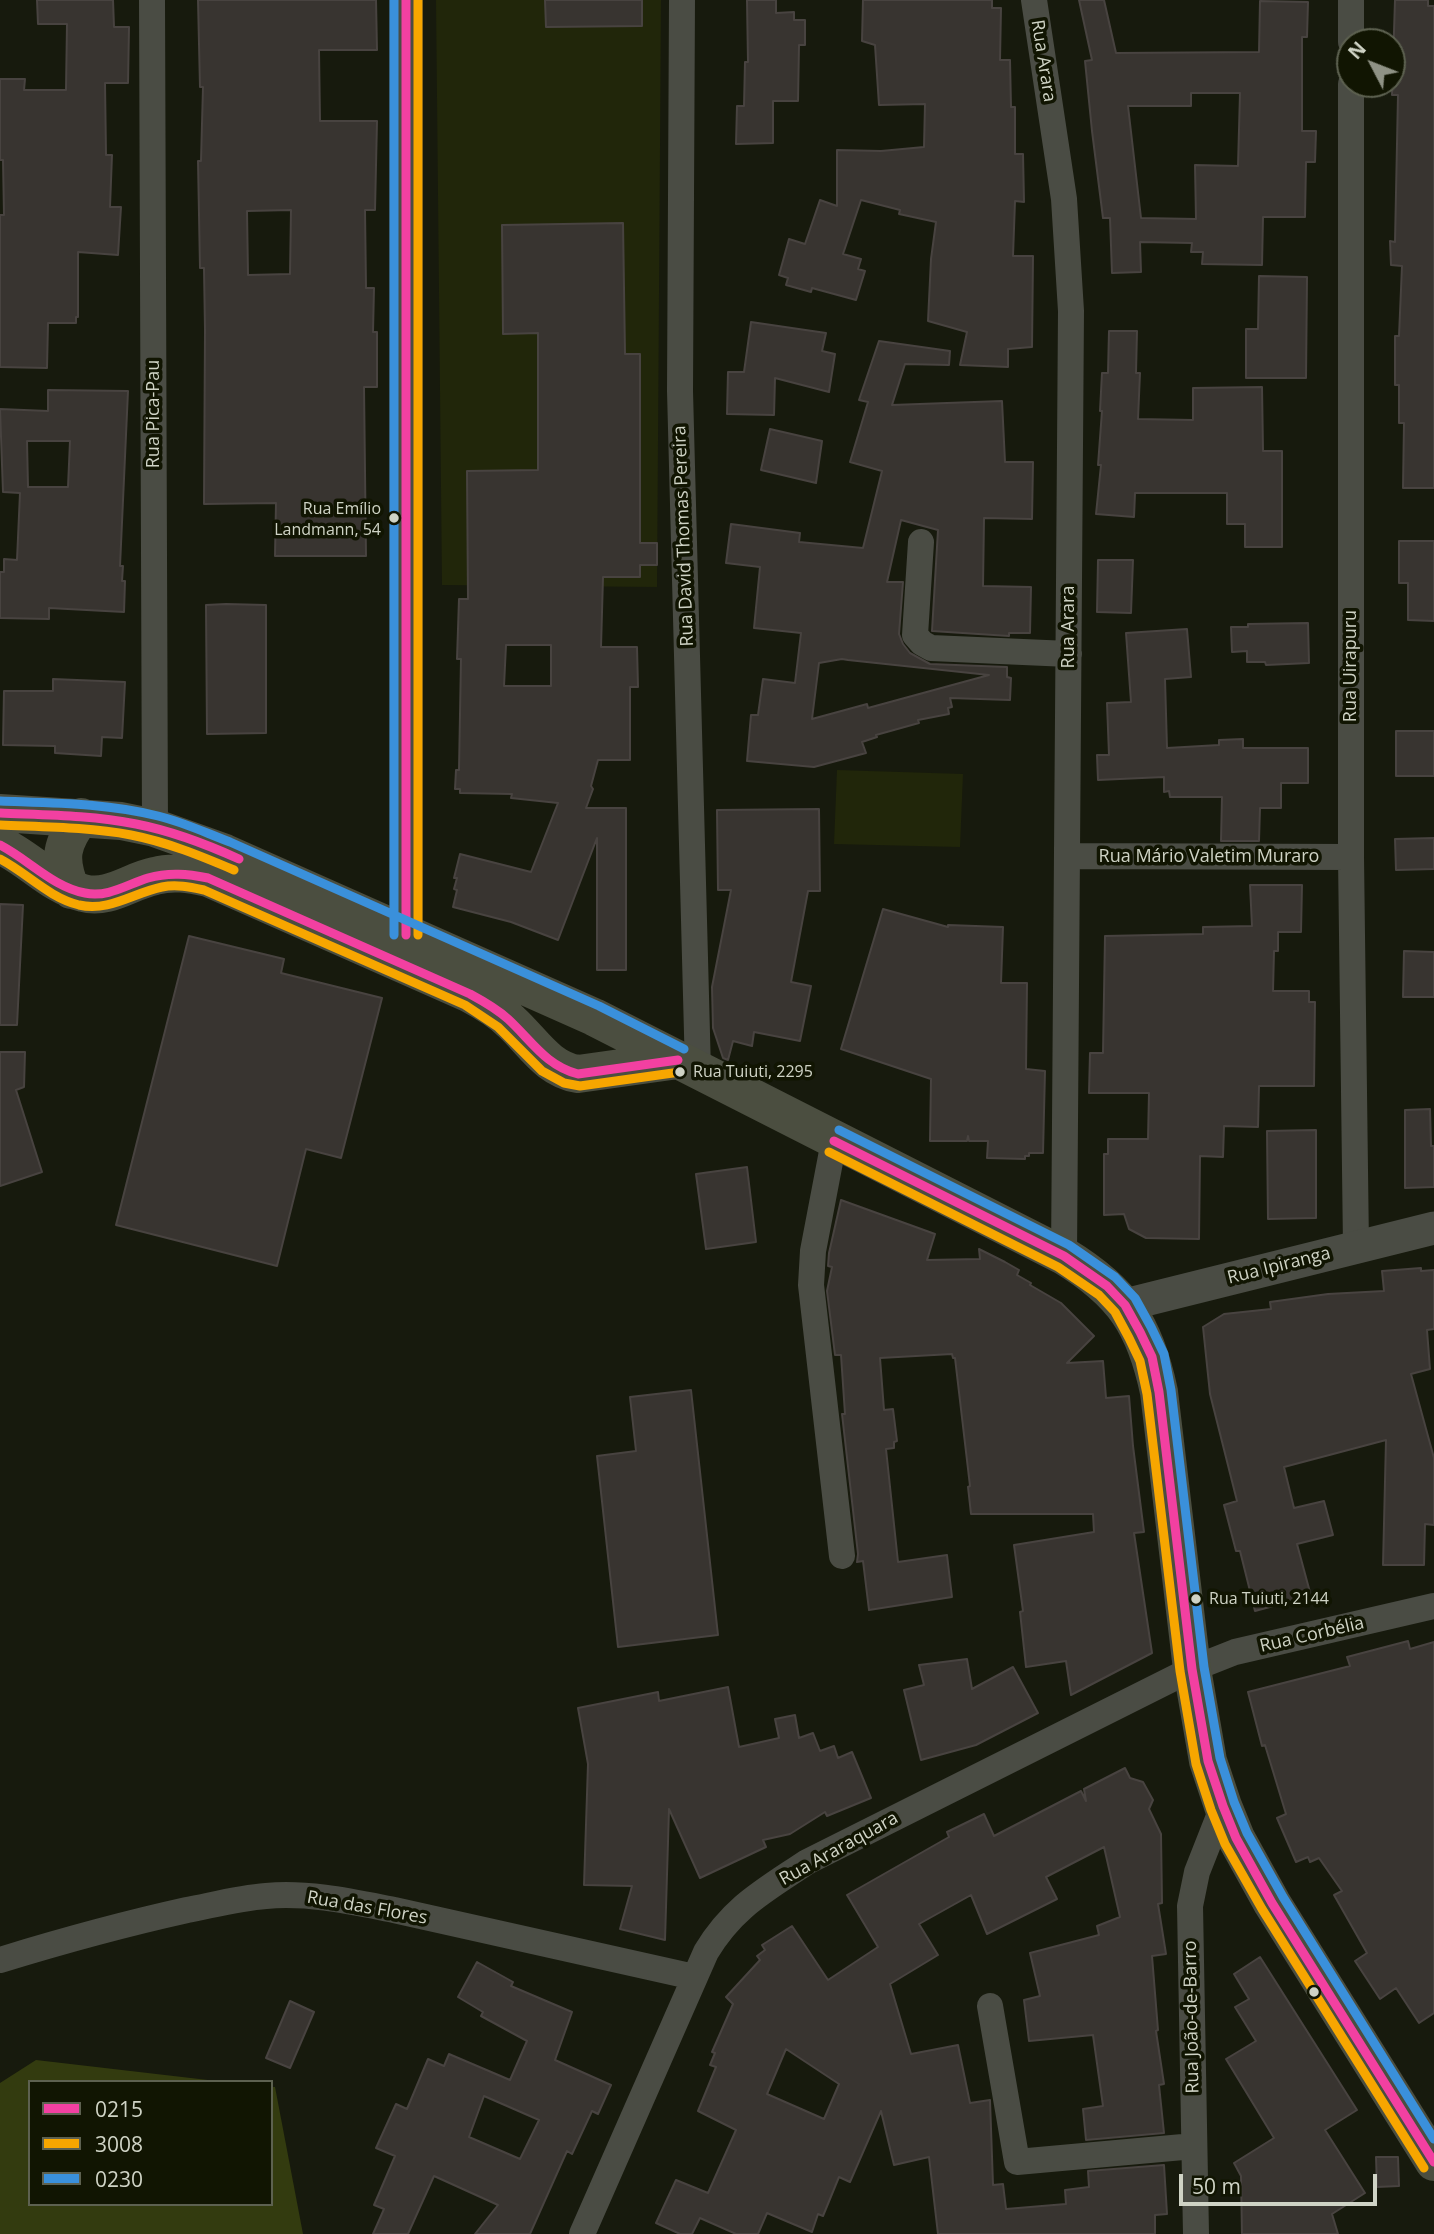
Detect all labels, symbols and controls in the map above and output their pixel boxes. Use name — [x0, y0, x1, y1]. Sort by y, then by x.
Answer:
street label: Rua Arara — [1026, 18, 1060, 104]
north arrow — [1336, 28, 1406, 98]
text: N — [1342, 36, 1372, 65]
street label: Rua Pica-Pau — [143, 360, 165, 468]
street label: Rua David Thomas Pereira — [669, 425, 699, 647]
place label: Rua Emílio Landmann, 54 — [274, 499, 381, 537]
marker: Rua Emílio Landmann, 54 — [387, 511, 401, 525]
street label: Rua Arara — [1058, 586, 1080, 668]
street label: Rua Uirapuru — [1340, 610, 1362, 722]
street label: Rua Mário Valetim Muraro — [1099, 846, 1319, 868]
place label: Rua Tuiuti, 2295 — [693, 1062, 813, 1082]
marker: Rua Tuiuti, 2295 — [673, 1065, 687, 1079]
street label: Rua Ipiranga — [1225, 1243, 1333, 1289]
place label: Rua Tuiuti, 2144 — [1209, 1589, 1329, 1609]
marker: Rua Tuiuti, 2144 — [1189, 1592, 1203, 1606]
street label: Rua Corbélia — [1258, 1612, 1366, 1658]
street label: Rua Araraquara — [776, 1807, 902, 1891]
street label: Rua das Flores — [305, 1887, 429, 1929]
street label: Rua João-de-Barro — [1180, 1940, 1204, 2094]
unlabelled marker — [1307, 1985, 1321, 1999]
legend — [28, 2080, 273, 2206]
text: 0215 — [95, 2095, 143, 2123]
text: 3008 — [95, 2130, 143, 2158]
scale bar — [1182, 2160, 1380, 2204]
text: 0230 — [95, 2165, 143, 2193]
text: 50 m — [1192, 2172, 1241, 2200]

